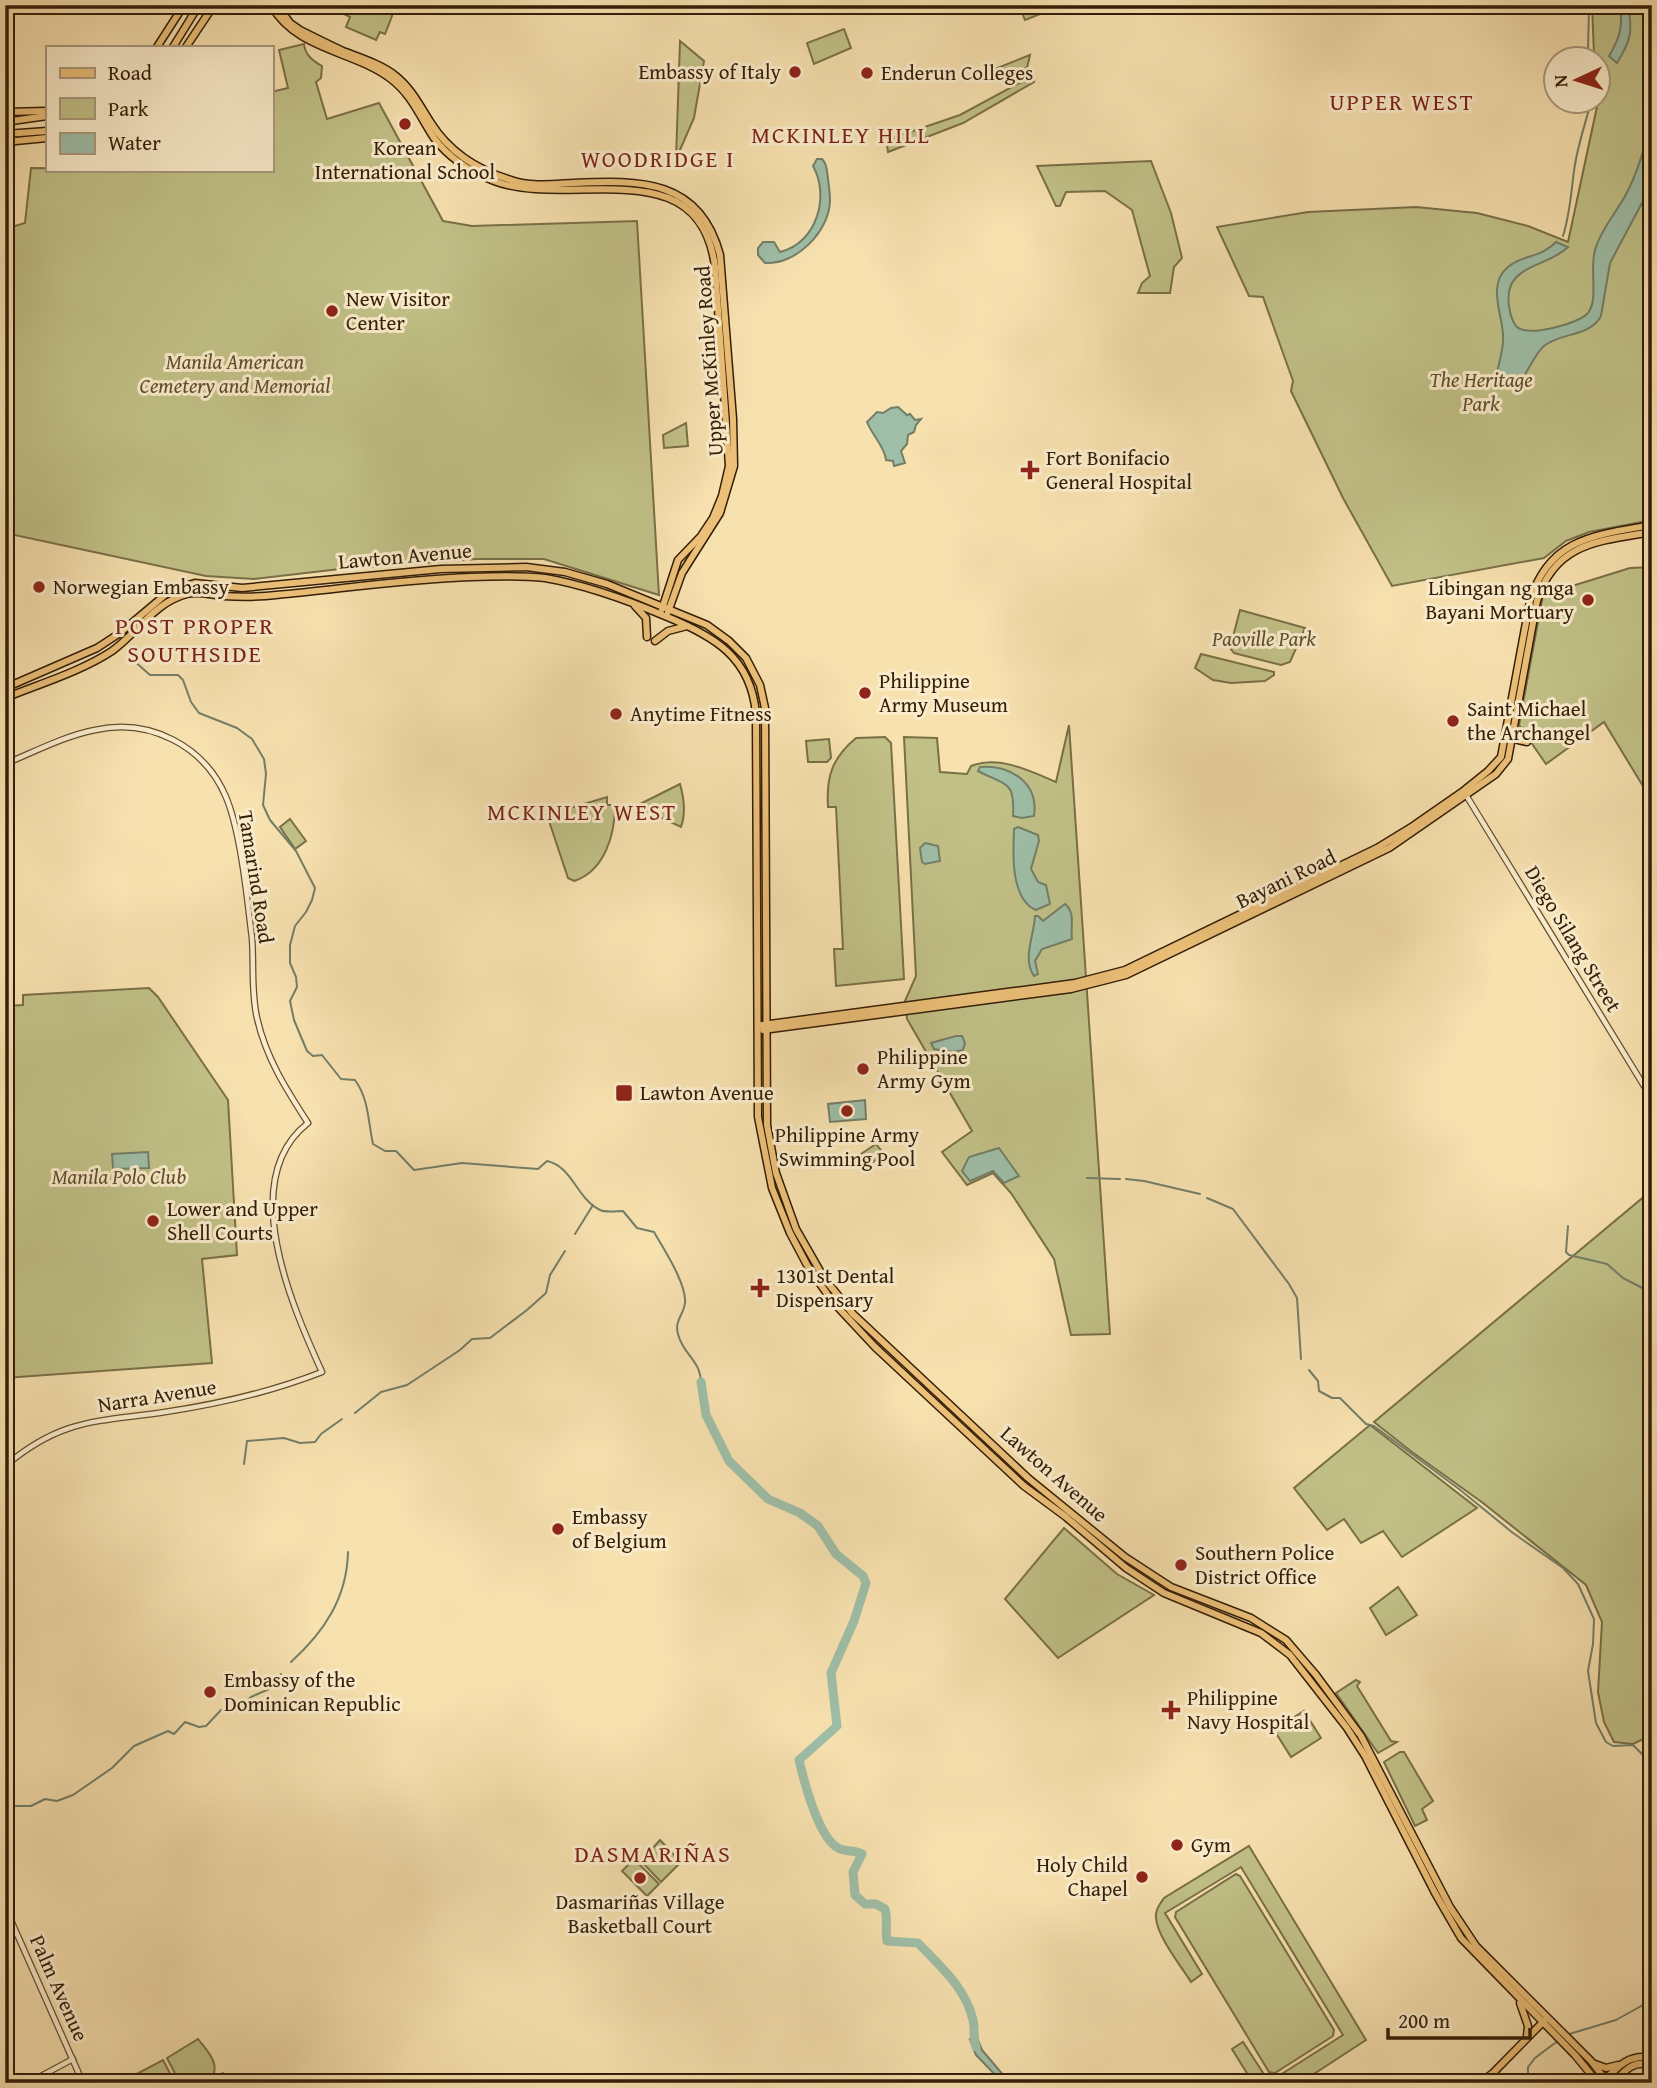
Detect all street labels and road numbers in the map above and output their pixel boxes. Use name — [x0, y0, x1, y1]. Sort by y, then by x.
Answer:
street label: Upper McKinley Road — [686, 264, 731, 457]
street label: Lawton Avenue — [337, 534, 473, 577]
street label: Tamarind Road — [231, 808, 282, 946]
street label: Bayani Road — [1230, 841, 1342, 916]
street label: Diego Silang Street — [1517, 860, 1630, 1018]
street label: Narra Avenue — [95, 1371, 219, 1420]
street label: Lawton Avenue — [994, 1418, 1115, 1529]
street label: Palm Avenue — [22, 1930, 97, 2046]

